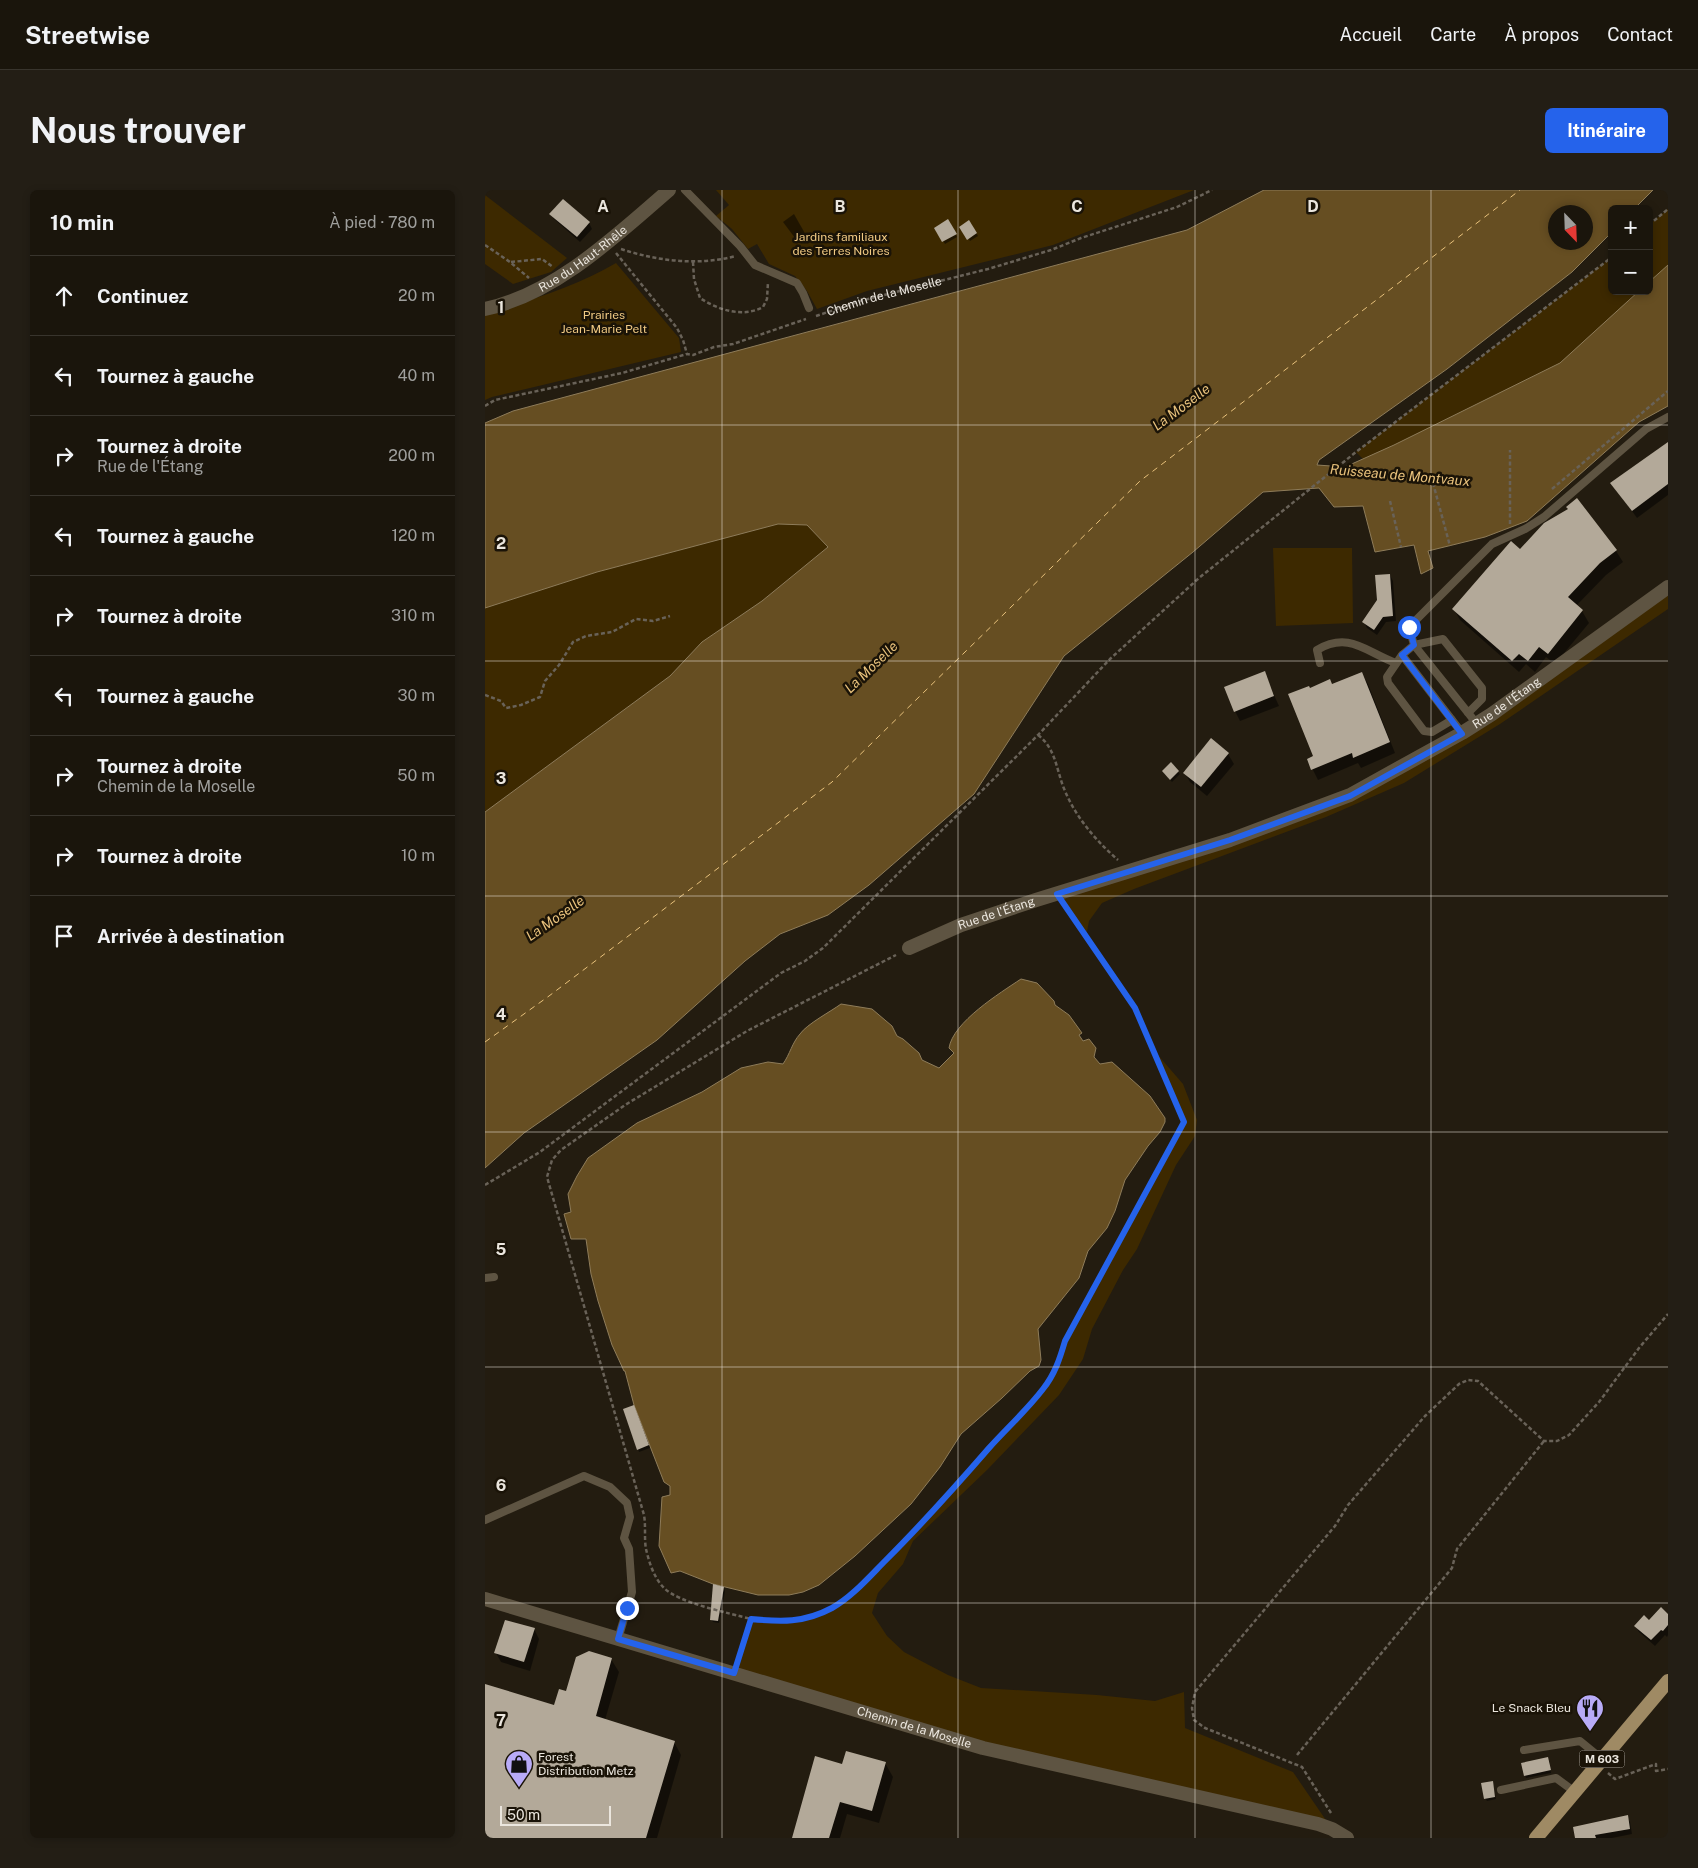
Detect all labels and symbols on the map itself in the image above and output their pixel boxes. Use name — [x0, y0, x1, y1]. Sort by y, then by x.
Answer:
text: A — [597, 197, 609, 216]
text: B — [835, 197, 846, 216]
text: C — [1071, 197, 1083, 216]
text: D — [1307, 197, 1319, 216]
north arrow — [1548, 205, 1593, 250]
street label: Rue du Haut-Rhêle — [536, 222, 630, 295]
park label: Jardins familiaux des Terres Noires — [792, 230, 890, 258]
street label: Chemin de la Moselle — [825, 274, 943, 319]
text: 1 — [498, 298, 504, 317]
park label: Prairies Jean-Marie Pelt — [561, 308, 647, 336]
water label: La Moselle — [1149, 380, 1213, 434]
water label: Ruisseau de Montvaux — [1329, 461, 1471, 489]
text: 2 — [496, 534, 506, 553]
route start — [1398, 616, 1421, 639]
water label: La Moselle — [841, 637, 901, 696]
street label: Rue de l'Étang — [1470, 674, 1543, 732]
text: 3 — [496, 769, 506, 788]
water label: La Moselle — [523, 892, 588, 944]
street label: Rue de l'Étang — [956, 894, 1037, 933]
text: 4 — [496, 1005, 507, 1024]
text: 5 — [496, 1240, 507, 1259]
text: 6 — [496, 1476, 506, 1495]
route end — [616, 1597, 639, 1620]
restaurant icon: Le Snack Bleu — [1575, 1693, 1605, 1732]
place label: Le Snack Bleu — [1492, 1701, 1571, 1715]
street label: Chemin de la Moselle — [855, 1704, 973, 1751]
text: 7 — [496, 1711, 506, 1730]
shop icon: Forest Distribution Metz — [504, 1749, 534, 1788]
place label: Forest Distribution Metz — [538, 1750, 634, 1778]
road number: M 603 — [1579, 1750, 1625, 1768]
scale bar — [500, 1803, 611, 1826]

